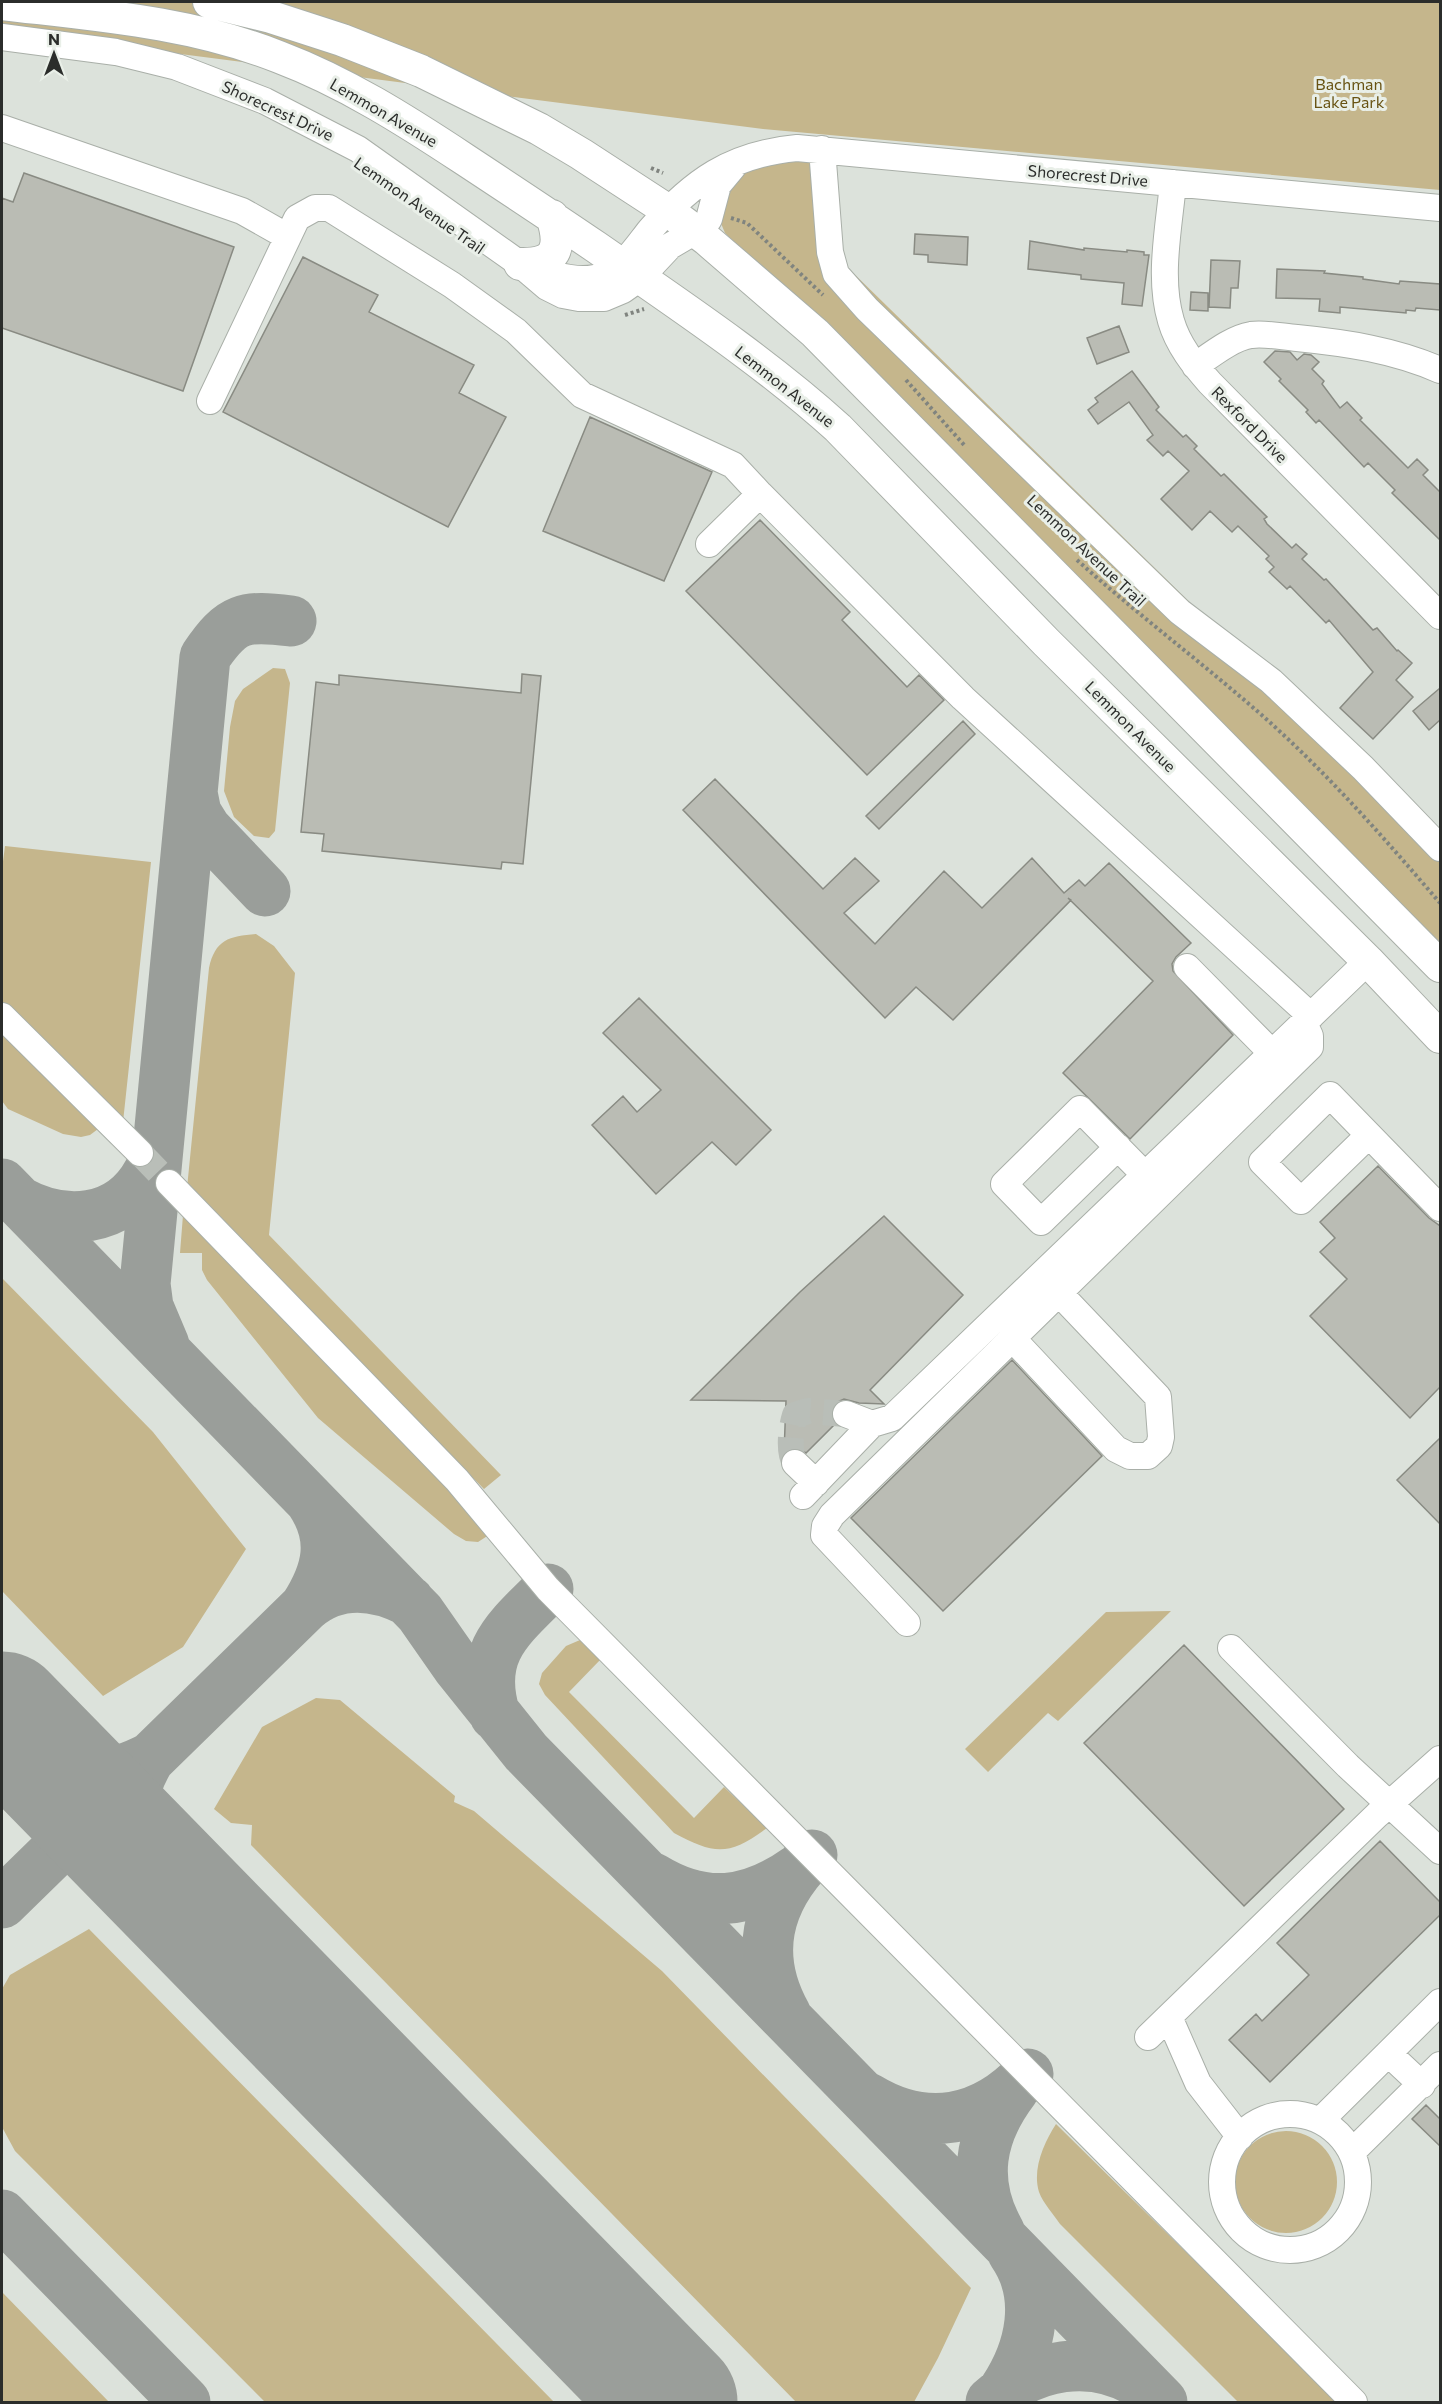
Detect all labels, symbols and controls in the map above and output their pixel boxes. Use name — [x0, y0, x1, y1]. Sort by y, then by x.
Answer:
north arrow — [24, 24, 84, 84]
text: N — [48, 29, 60, 48]
street label: Lemmon Avenue — [327, 74, 441, 150]
park label: Bachman Lake Park — [1314, 74, 1385, 111]
street label: Shorecrest Drive — [219, 76, 337, 144]
street label: Lemmon Avenue Trail — [351, 153, 489, 257]
street label: Shorecrest Drive — [1027, 160, 1149, 190]
street label: Lemmon Avenue — [732, 341, 838, 431]
street label: Rexford Drive — [1208, 382, 1292, 466]
street label: Lemmon Avenue Trail — [1024, 490, 1150, 610]
street label: Lemmon Avenue — [1082, 677, 1180, 775]

